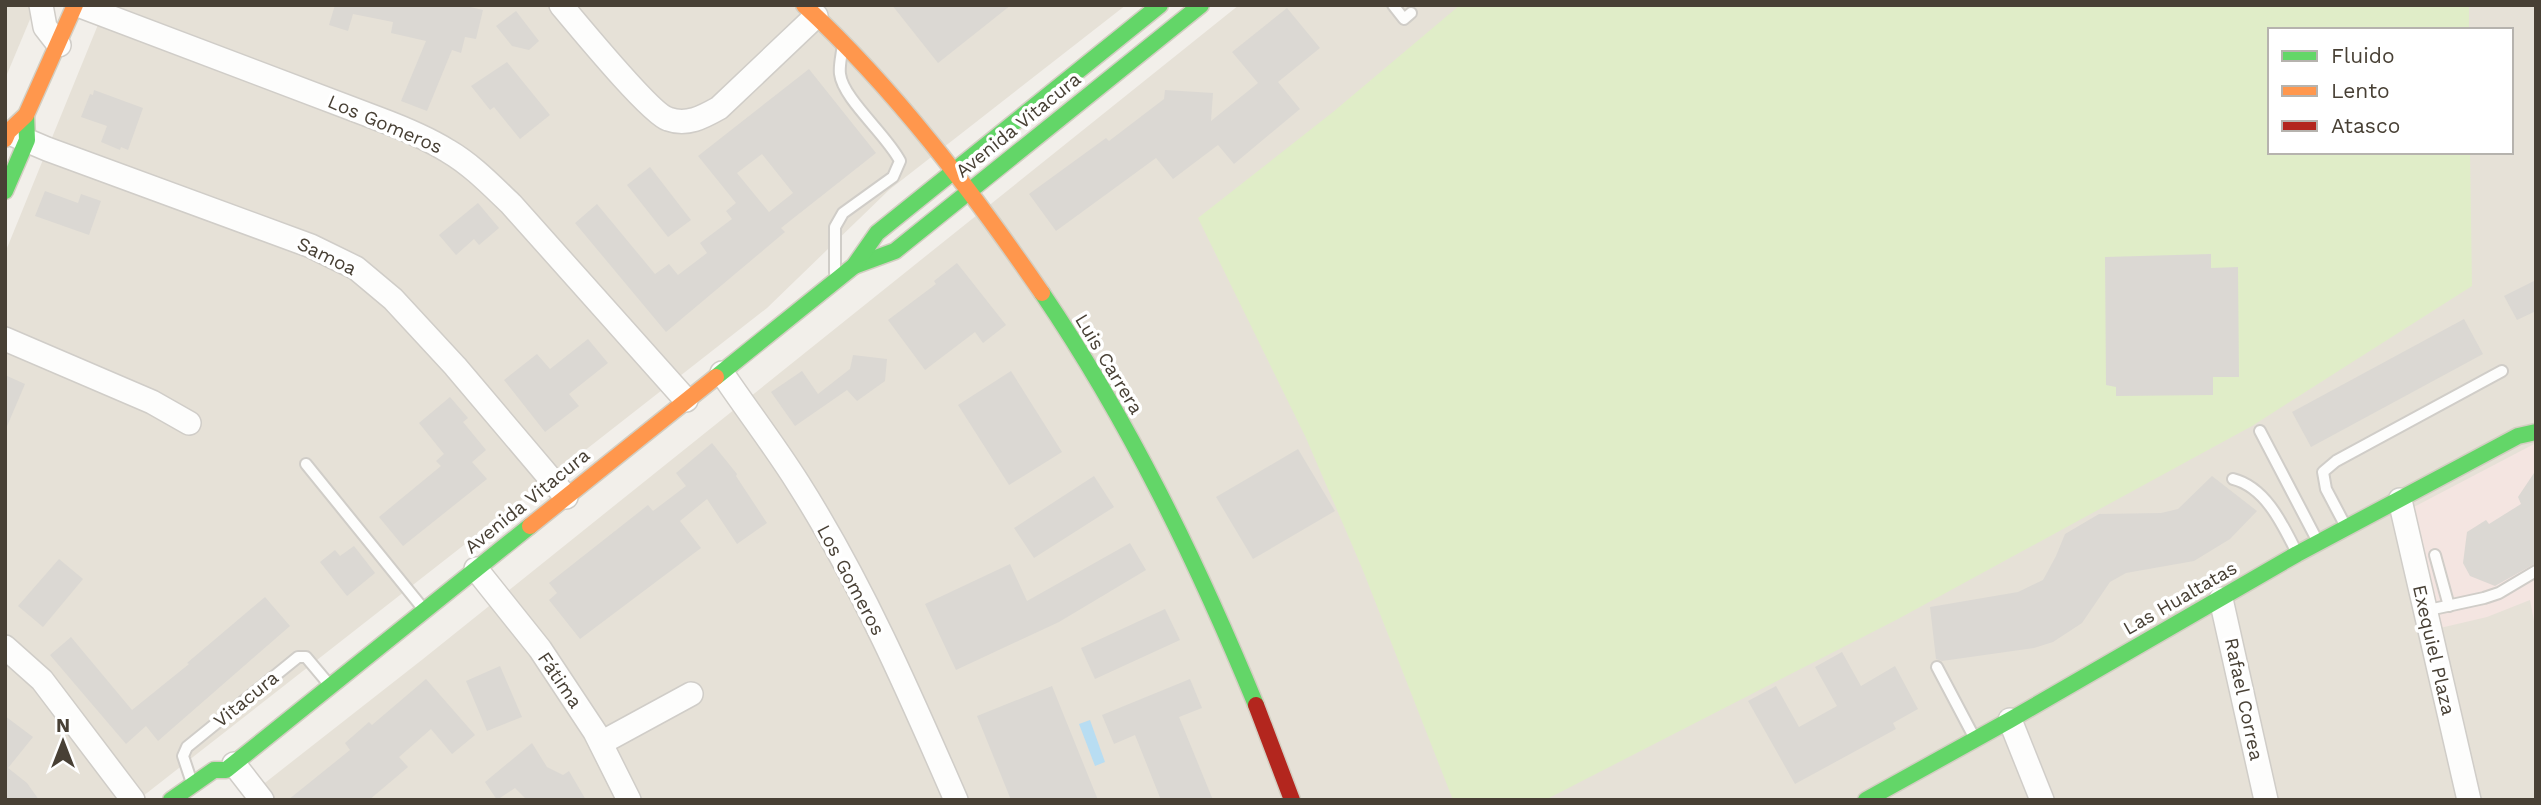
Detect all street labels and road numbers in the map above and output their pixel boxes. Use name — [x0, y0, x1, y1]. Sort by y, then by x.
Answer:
street label: Avenida Vitacura — [951, 67, 1085, 182]
street label: Los Gomeros — [324, 90, 446, 158]
street label: Samoa — [294, 232, 361, 280]
street label: Luis Carrera — [1070, 310, 1148, 418]
street label: Avenida Vitacura — [460, 443, 594, 558]
street label: Los Gomeros — [812, 521, 890, 639]
street label: Las Hualtatas — [2119, 556, 2241, 640]
street label: Exequiel Plaza — [2408, 583, 2460, 718]
street label: Rafael Correa — [2220, 636, 2268, 763]
street label: Fátima — [533, 648, 587, 713]
street label: Vitacura — [209, 666, 283, 732]

